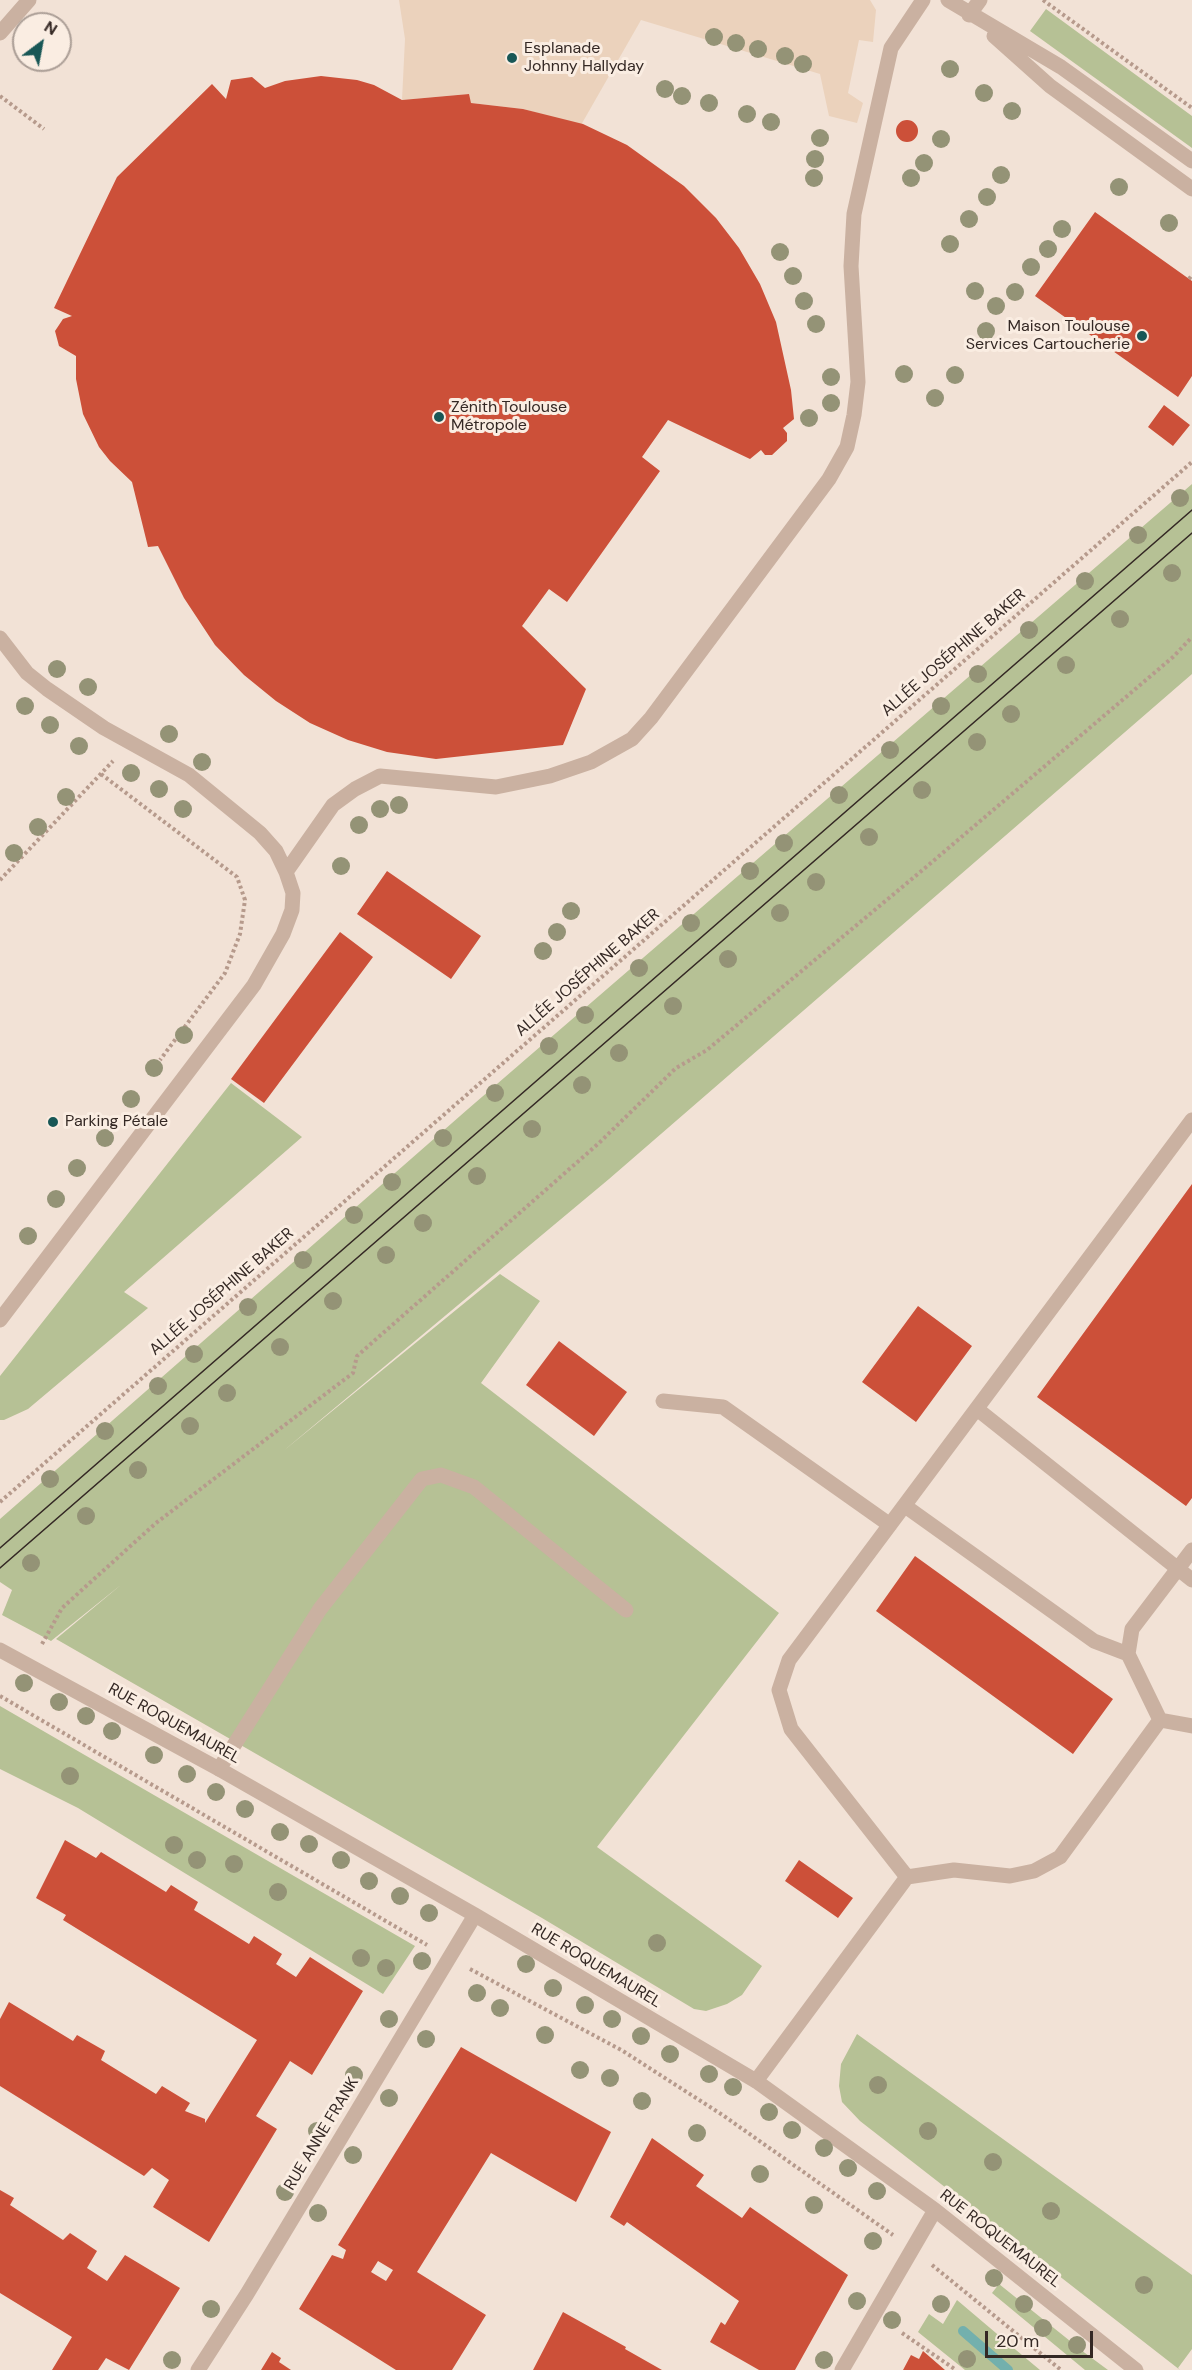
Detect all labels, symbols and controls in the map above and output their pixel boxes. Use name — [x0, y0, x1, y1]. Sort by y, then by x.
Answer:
north arrow — [12, 12, 72, 72]
text: N — [40, 16, 61, 40]
place label: Esplanade Johnny Hallyday — [524, 39, 644, 77]
marker: Esplanade Johnny Hallyday — [505, 51, 519, 65]
place label: Maison Toulouse Services Cartoucherie — [966, 317, 1130, 355]
marker: Maison Toulouse Services Cartoucherie — [1135, 329, 1149, 343]
place label: Zénith Toulouse Métropole — [451, 398, 567, 436]
marker: Zénith Toulouse Métropole — [432, 410, 446, 424]
street label: ALLÉE JOSÉPHINE BAKER — [878, 585, 1030, 721]
street label: ALLÉE JOSÉPHINE BAKER — [512, 905, 664, 1041]
place label: Parking Pétale — [65, 1112, 168, 1132]
marker: Parking Pétale — [46, 1115, 60, 1129]
street label: ALLÉE JOSÉPHINE BAKER — [146, 1224, 298, 1360]
street label: RUE ROQUEMAUREL — [105, 1680, 243, 1768]
street label: RUE ROQUEMAUREL — [528, 1920, 664, 2012]
street label: RUE ANNE FRANK — [281, 2074, 363, 2194]
street label: RUE ROQUEMAUREL — [936, 2186, 1064, 2292]
scale bar — [988, 2319, 1096, 2357]
text: 20 m — [996, 2329, 1039, 2353]

